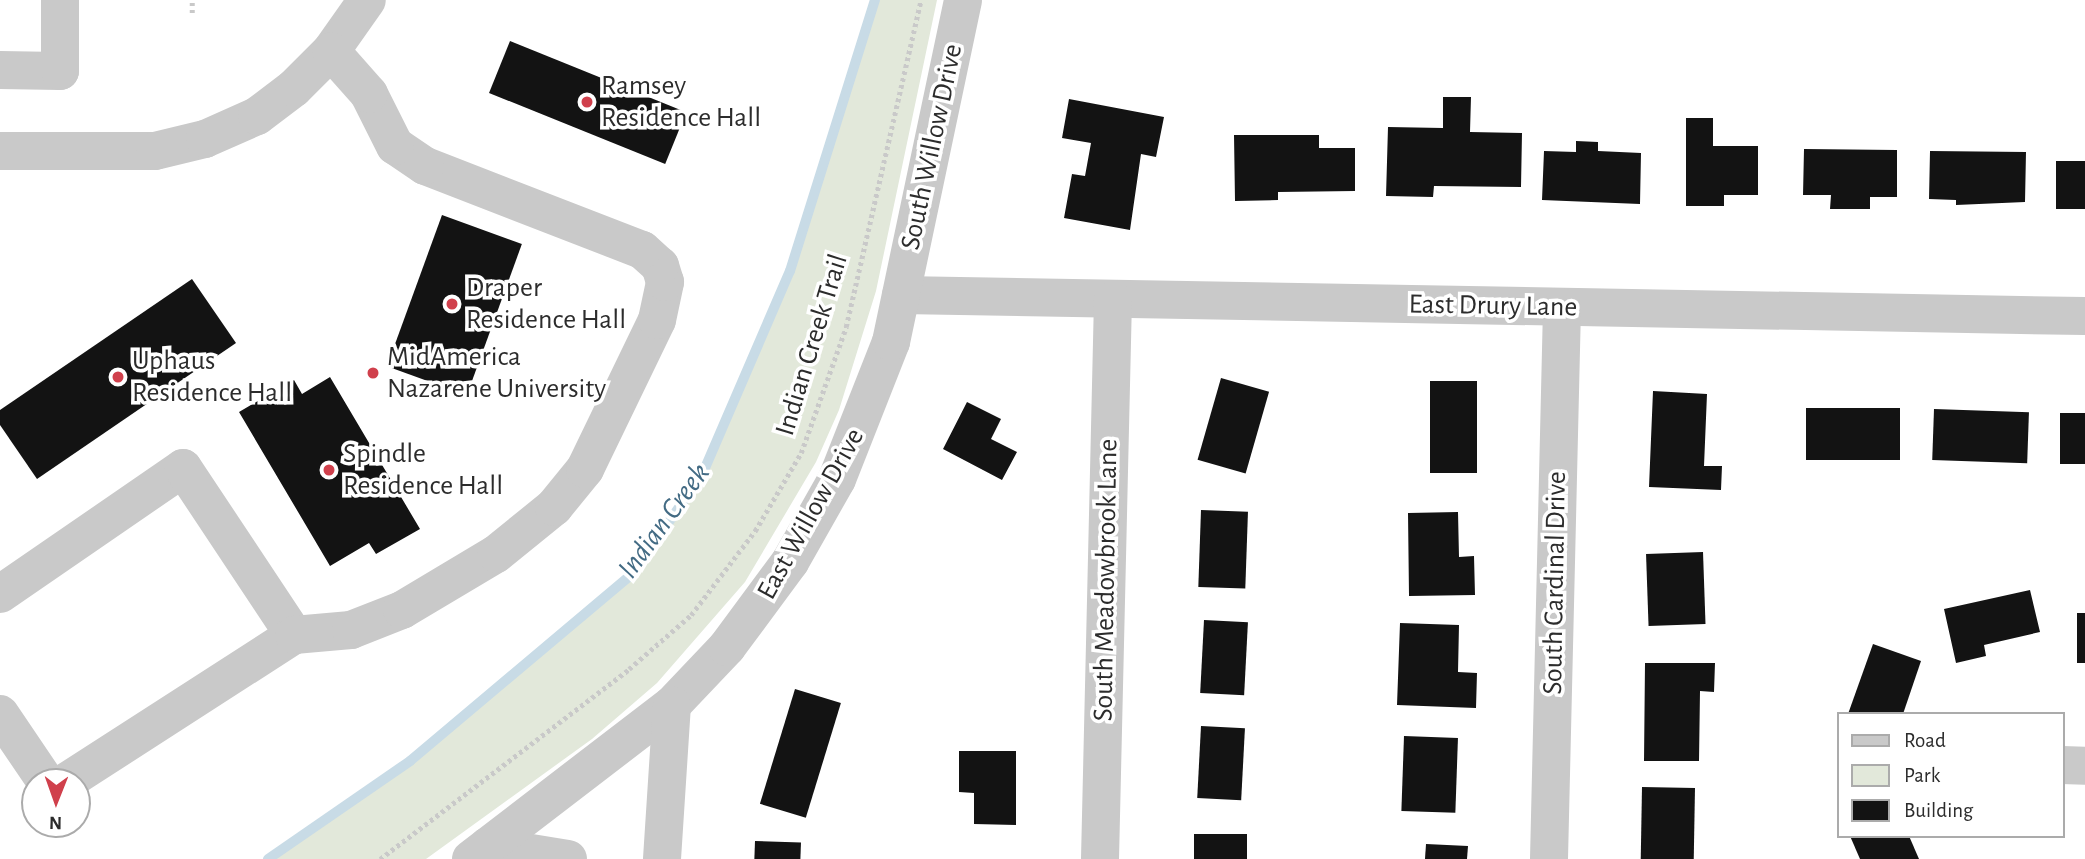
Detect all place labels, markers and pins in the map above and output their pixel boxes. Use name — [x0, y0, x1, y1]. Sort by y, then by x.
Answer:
place label: Ramsey Residence Hall — [601, 69, 761, 135]
marker: Ramsey Residence Hall — [579, 94, 595, 110]
place label: Draper Residence Hall — [466, 271, 626, 337]
marker: Draper Residence Hall — [444, 296, 460, 312]
place label: MidAmerica Nazarene University — [387, 340, 606, 406]
place label: Uphaus Residence Hall — [132, 344, 292, 410]
marker: MidAmerica Nazarene University — [365, 365, 381, 381]
marker: Uphaus Residence Hall — [110, 369, 126, 385]
place label: Spindle Residence Hall — [343, 437, 503, 503]
marker: Spindle Residence Hall — [321, 462, 337, 478]

